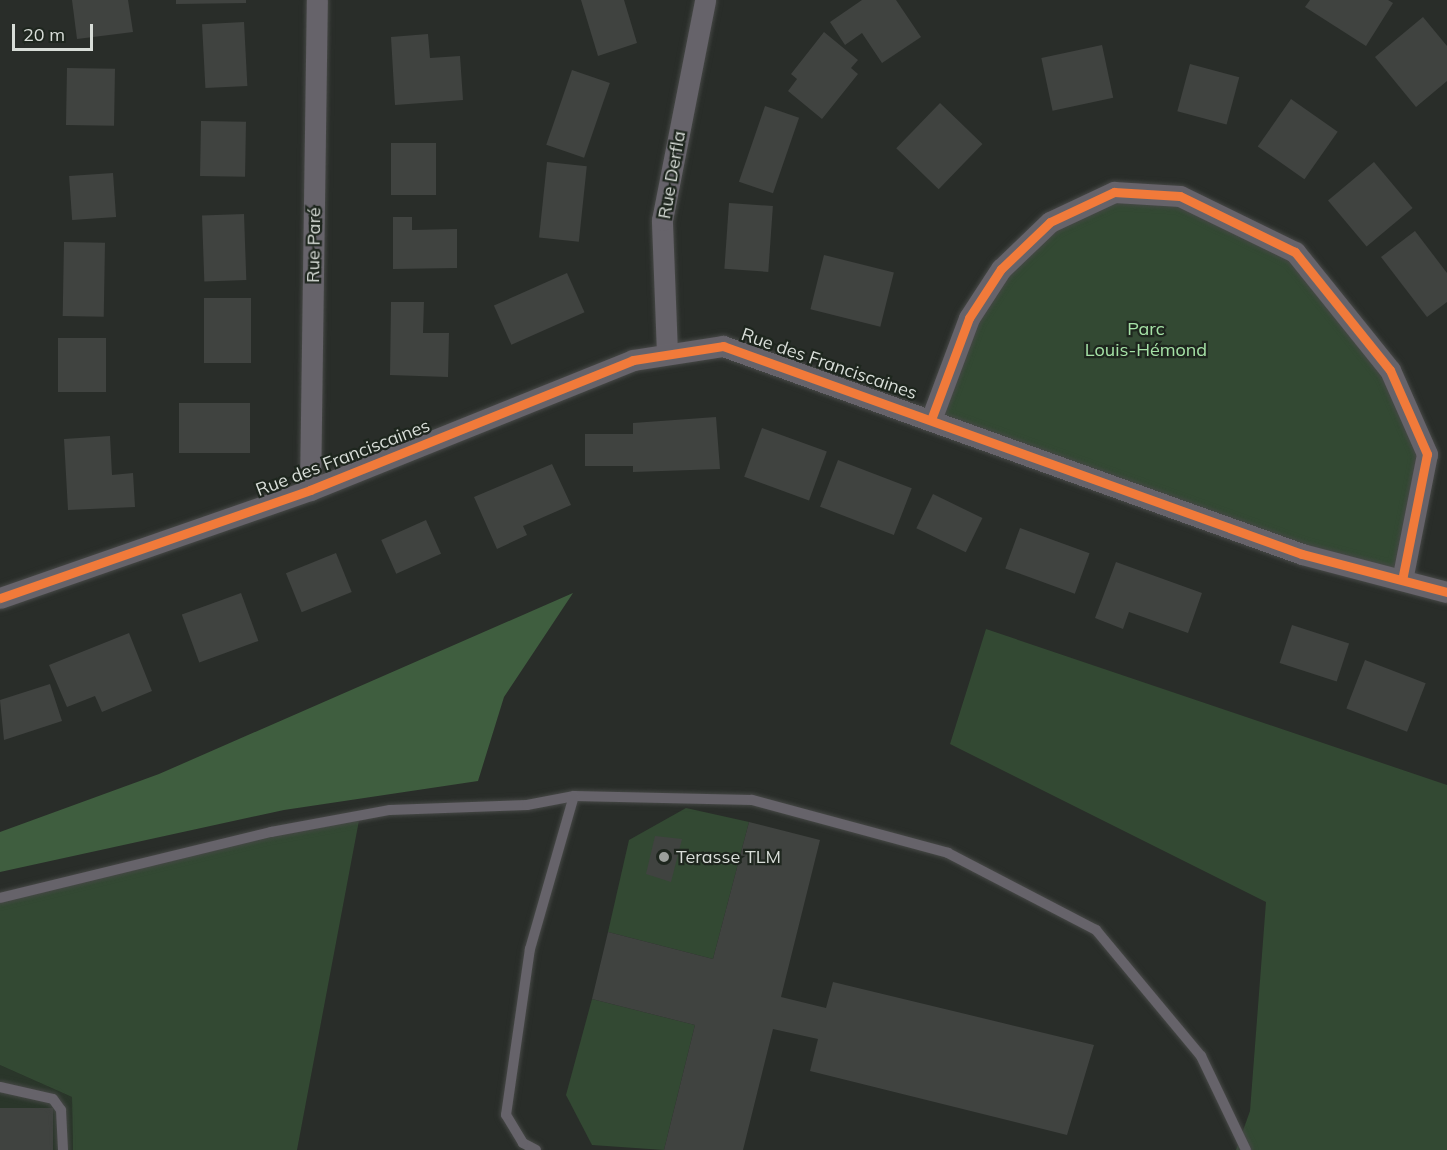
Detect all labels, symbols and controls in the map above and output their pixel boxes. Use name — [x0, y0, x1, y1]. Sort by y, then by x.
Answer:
scale bar — [15, 12, 96, 50]
text: 20 m — [23, 23, 65, 46]
street label: Rue Derfla — [654, 129, 690, 221]
street label: Rue Paré — [303, 207, 325, 283]
park label: Parc Louis-Hémond — [1085, 319, 1207, 362]
street label: Rue des Franciscaines — [738, 324, 920, 404]
street label: Rue des Franciscaines — [253, 415, 433, 501]
place label: Terasse TLM — [676, 846, 781, 868]
marker: Terasse TLM — [657, 850, 671, 864]

